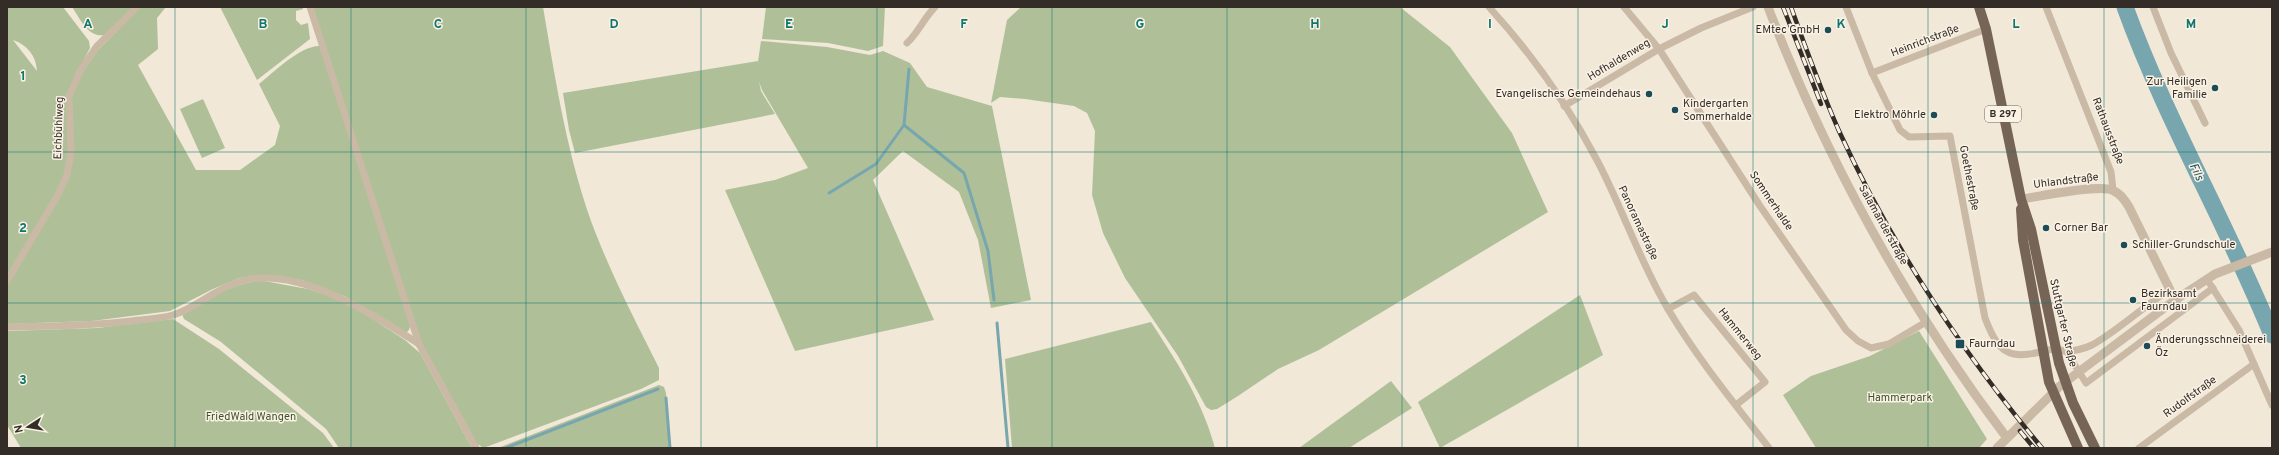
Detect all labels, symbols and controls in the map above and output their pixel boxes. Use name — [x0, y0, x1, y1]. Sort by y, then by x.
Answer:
text: A — [83, 17, 93, 33]
text: B — [259, 17, 268, 33]
text: C — [434, 17, 442, 33]
text: D — [609, 17, 619, 33]
text: E — [785, 17, 793, 33]
text: F — [960, 17, 968, 33]
text: G — [1136, 17, 1145, 33]
text: H — [1310, 17, 1320, 33]
text: I — [1488, 17, 1492, 33]
text: J — [1661, 17, 1669, 33]
text: K — [1836, 17, 1846, 33]
text: L — [2012, 17, 2020, 33]
text: M — [2186, 17, 2196, 33]
street label: Heinrichstraße — [1889, 22, 1961, 60]
place label: EMtec GmbH — [1756, 23, 1820, 37]
marker: EMtec GmbH — [1823, 25, 1833, 35]
street label: Hofhaldenweg — [1585, 36, 1653, 84]
text: 1 — [20, 69, 26, 85]
place label: Zur Heiligen Familie — [2146, 75, 2207, 102]
marker: Zur Heiligen Familie — [2210, 83, 2220, 93]
place label: Evangelisches Gemeindehaus — [1495, 87, 1641, 101]
marker: Evangelisches Gemeindehaus — [1644, 89, 1654, 99]
street label: Rathausstraße — [2089, 95, 2127, 167]
street label: Eichbühlweg — [51, 96, 67, 160]
place label: Kindergarten Sommerhalde — [1683, 97, 1752, 124]
marker: Kindergarten Sommerhalde — [1670, 105, 1680, 115]
road number: B 297 — [1985, 106, 2021, 122]
place label: Elektro Möhrle — [1854, 108, 1926, 122]
marker: Elektro Möhrle — [1929, 110, 1939, 120]
street label: Goethestraße — [1956, 144, 1982, 212]
water label: Fils — [2185, 160, 2207, 184]
street label: Sommerhalde — [1746, 169, 1796, 233]
street label: Uhlandstraße — [2033, 170, 2100, 192]
street label: Salamanderstraße — [1855, 182, 1911, 268]
street label: Panoramastraße — [1615, 183, 1661, 263]
text: 2 — [19, 221, 27, 237]
place label: Corner Bar — [2054, 221, 2109, 235]
marker: Corner Bar — [2041, 223, 2051, 233]
place label: Schiller-Grundschule — [2132, 238, 2235, 252]
marker: Schiller-Grundschule — [2119, 240, 2129, 250]
street label: Stuttgarter Straße — [2046, 277, 2080, 369]
place label: Bezirksamt Faurndau — [2141, 287, 2197, 314]
marker: Bezirksamt Faurndau — [2128, 295, 2138, 305]
street label: Hammerweg — [1715, 305, 1765, 363]
place label: Änderungsschneiderei Öz — [2155, 332, 2266, 360]
place label: Faurndau — [1969, 337, 2015, 351]
marker: Faurndau — [1954, 338, 1966, 350]
marker: Änderungsschneiderei Öz — [2142, 341, 2152, 351]
text: 3 — [19, 373, 27, 389]
street label: Rudolfstraße — [2161, 373, 2219, 421]
park label: Hammerpark — [1868, 391, 1933, 405]
north arrow — [8, 407, 48, 447]
park label: FriedWald Wangen — [206, 410, 296, 424]
text: N — [12, 424, 27, 434]

